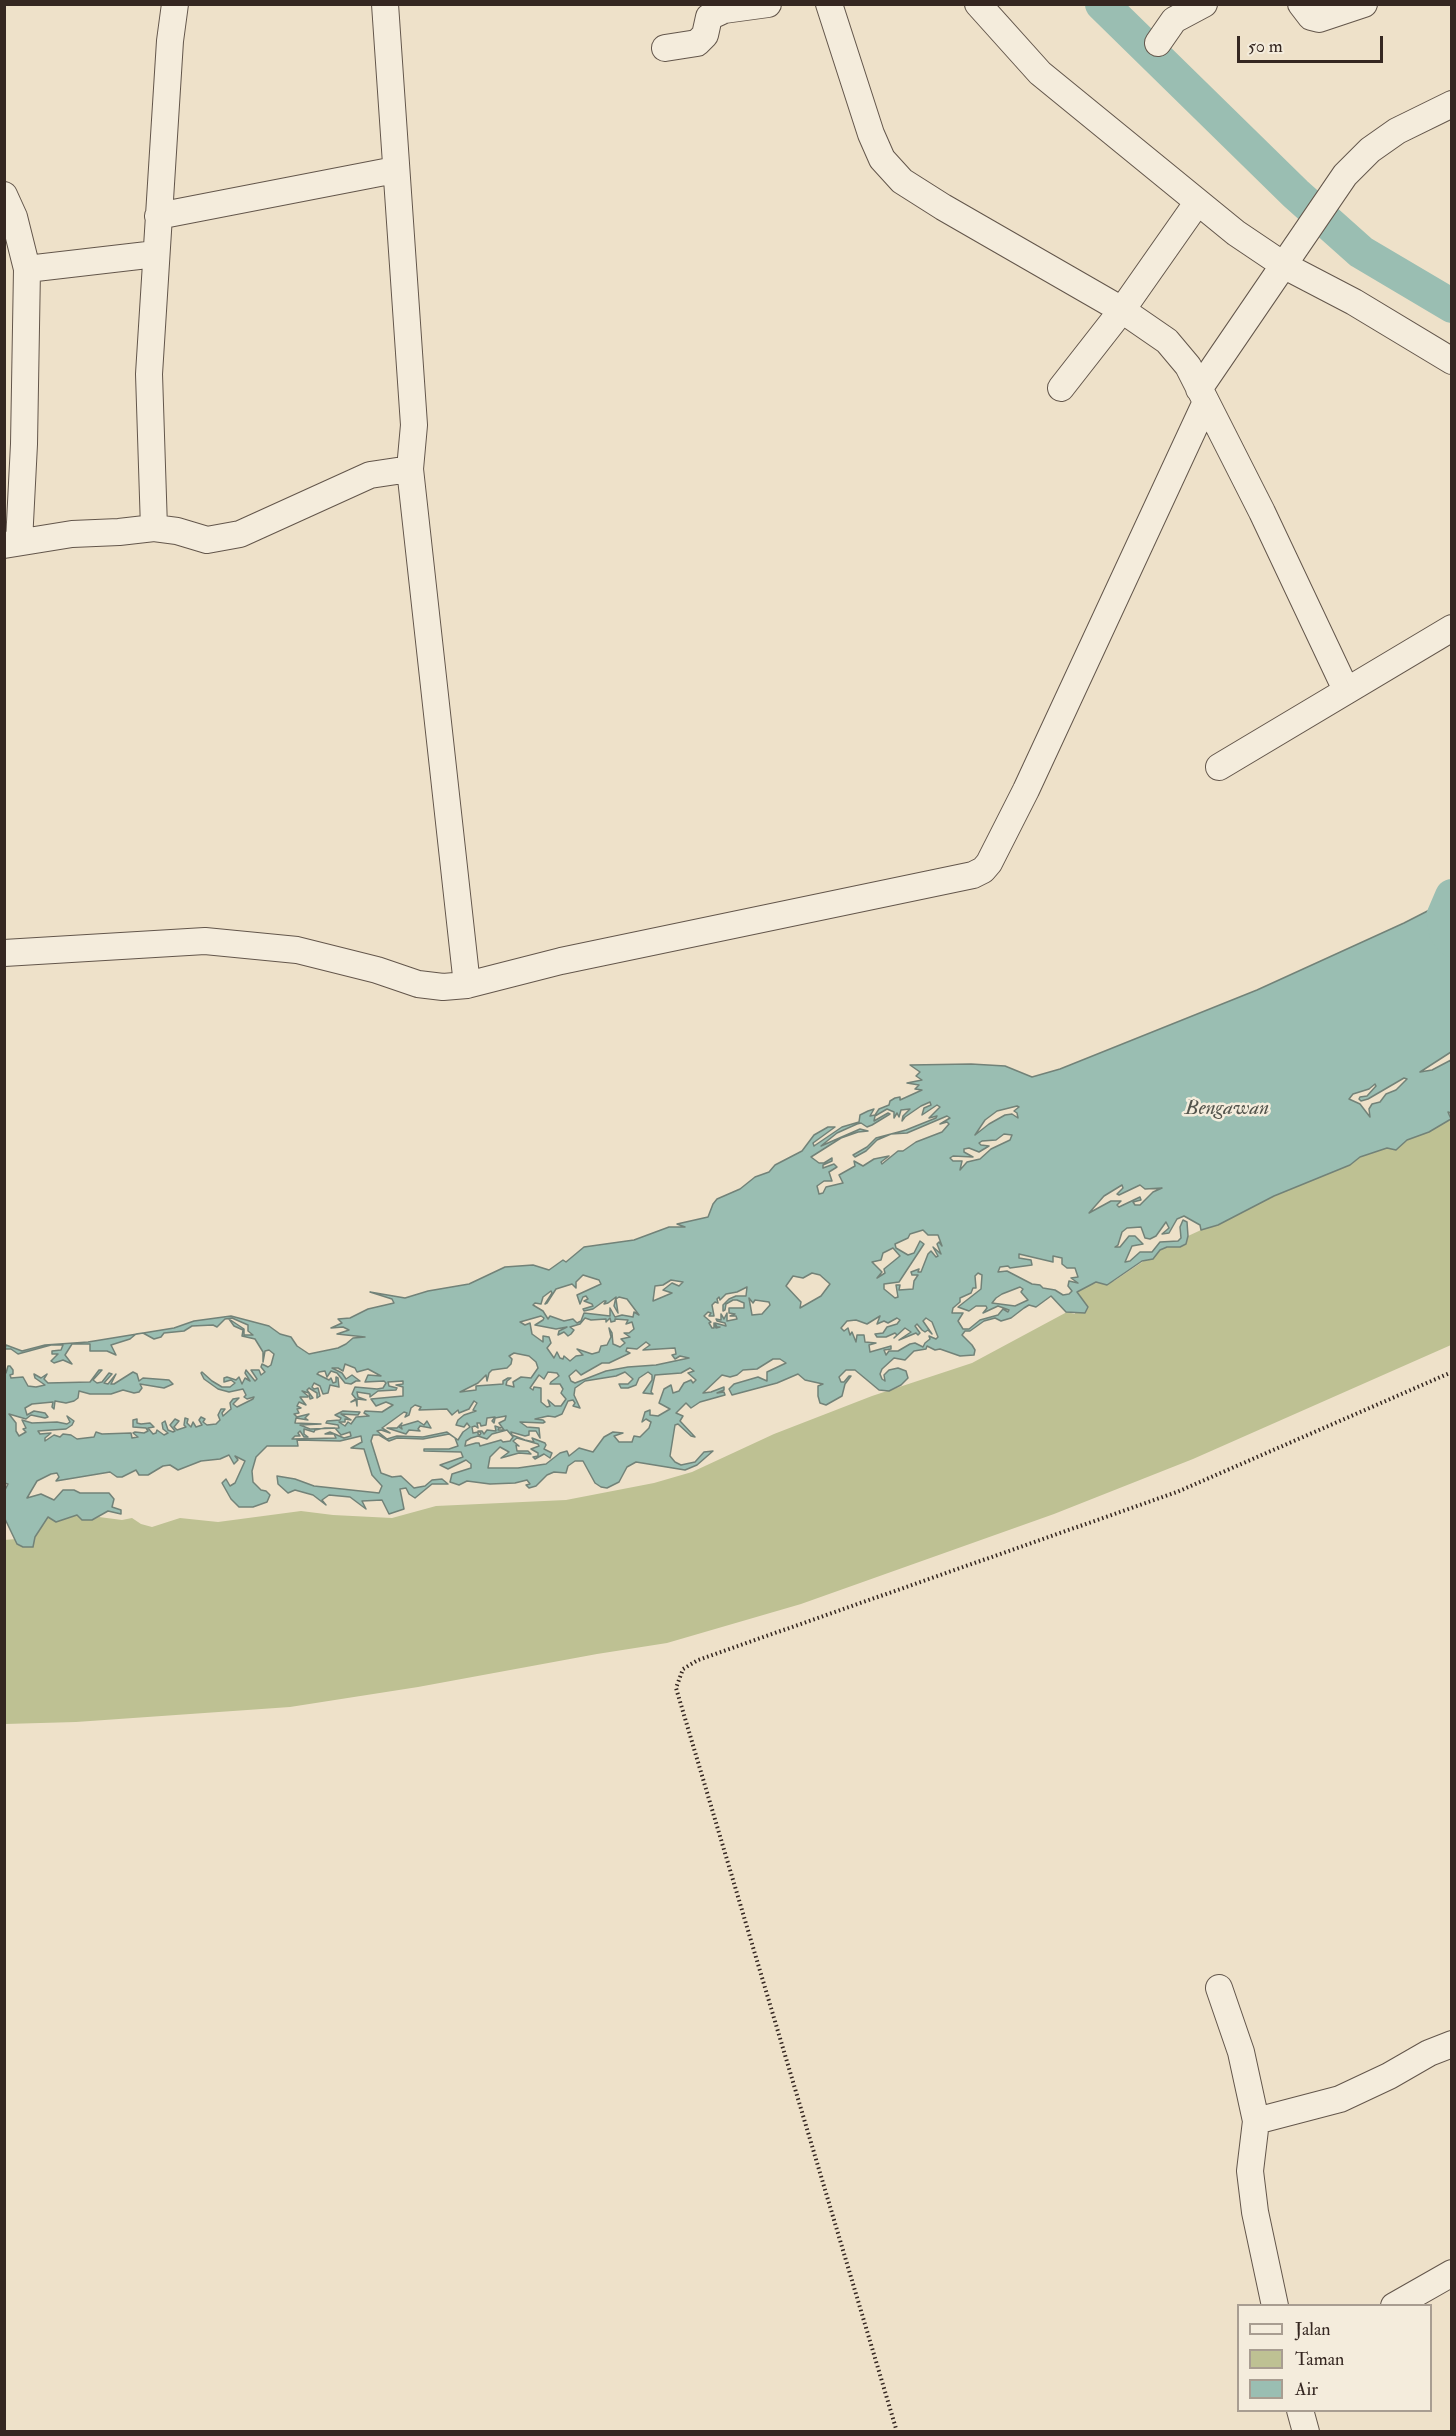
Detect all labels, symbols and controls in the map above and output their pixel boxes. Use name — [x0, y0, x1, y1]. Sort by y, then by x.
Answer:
scale bar — [1240, 24, 1386, 62]
text: 50 m — [1248, 35, 1283, 58]
water label: Bengawan — [1185, 1096, 1269, 1122]
legend — [1237, 2304, 1432, 2412]
text: Jalan — [1295, 2318, 1331, 2341]
text: Taman — [1295, 2348, 1344, 2371]
text: Air — [1295, 2378, 1318, 2401]

